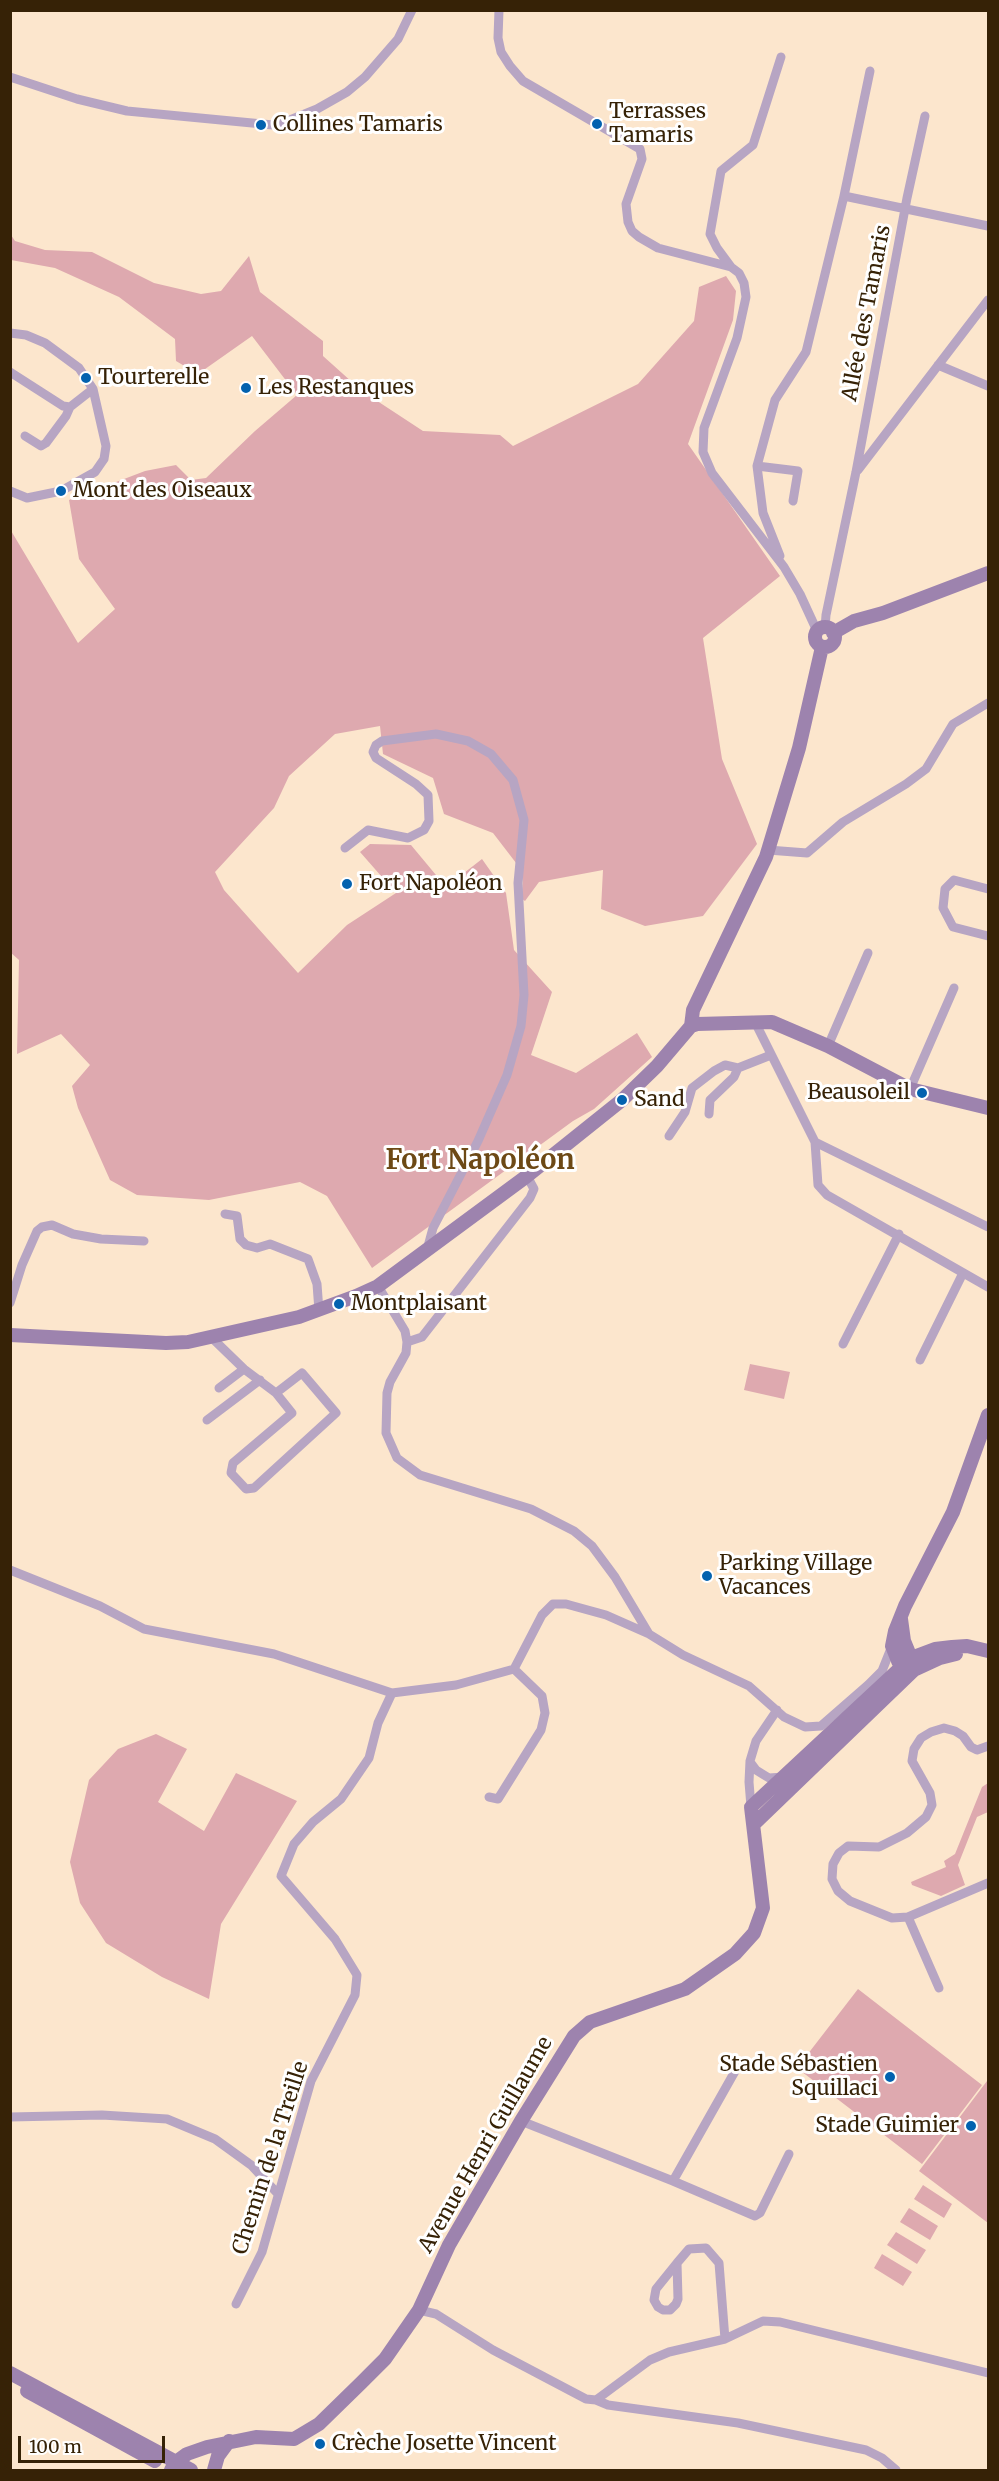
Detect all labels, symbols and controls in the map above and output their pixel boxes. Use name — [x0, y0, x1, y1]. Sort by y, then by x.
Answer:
place label: Terrasses Tamaris — [609, 99, 706, 149]
place label: Collines Tamaris — [273, 112, 443, 138]
marker: Terrasses Tamaris — [590, 117, 604, 131]
marker: Collines Tamaris — [254, 118, 268, 132]
street label: Allée des Tamaris — [838, 223, 896, 403]
place label: Tourterelle — [98, 365, 209, 391]
marker: Tourterelle — [79, 371, 93, 385]
place label: Les Restanques — [258, 375, 414, 401]
marker: Les Restanques — [239, 381, 253, 395]
place label: Mont des Oiseaux — [73, 478, 252, 504]
marker: Mont des Oiseaux — [54, 484, 68, 498]
place label: Fort Napoléon — [359, 871, 502, 897]
marker: Fort Napoléon — [340, 877, 354, 891]
place label: Beausoleil — [807, 1080, 910, 1106]
marker: Beausoleil — [915, 1086, 929, 1100]
place label: Sand — [634, 1087, 685, 1113]
marker: Sand — [615, 1093, 629, 1107]
district label: Fort Napoléon — [385, 1145, 575, 1177]
place label: Montplaisant — [351, 1291, 487, 1317]
marker: Montplaisant — [332, 1297, 346, 1311]
place label: Parking Village Vacances — [719, 1551, 872, 1601]
marker: Parking Village Vacances — [700, 1569, 714, 1583]
street label: Avenue Henri Guillaume — [414, 2033, 558, 2257]
place label: Stade Sébastien Squillaci — [719, 2052, 878, 2102]
street label: Chemin de la Treille — [228, 2058, 314, 2258]
marker: Stade Sébastien Squillaci — [883, 2070, 897, 2084]
place label: Stade Guimier — [815, 2113, 959, 2139]
marker: Stade Guimier — [964, 2119, 978, 2133]
scale bar — [21, 2424, 168, 2462]
place label: Crèche Josette Vincent — [332, 2431, 556, 2457]
text: 100 m — [29, 2435, 82, 2458]
marker: Crèche Josette Vincent — [313, 2437, 327, 2451]

